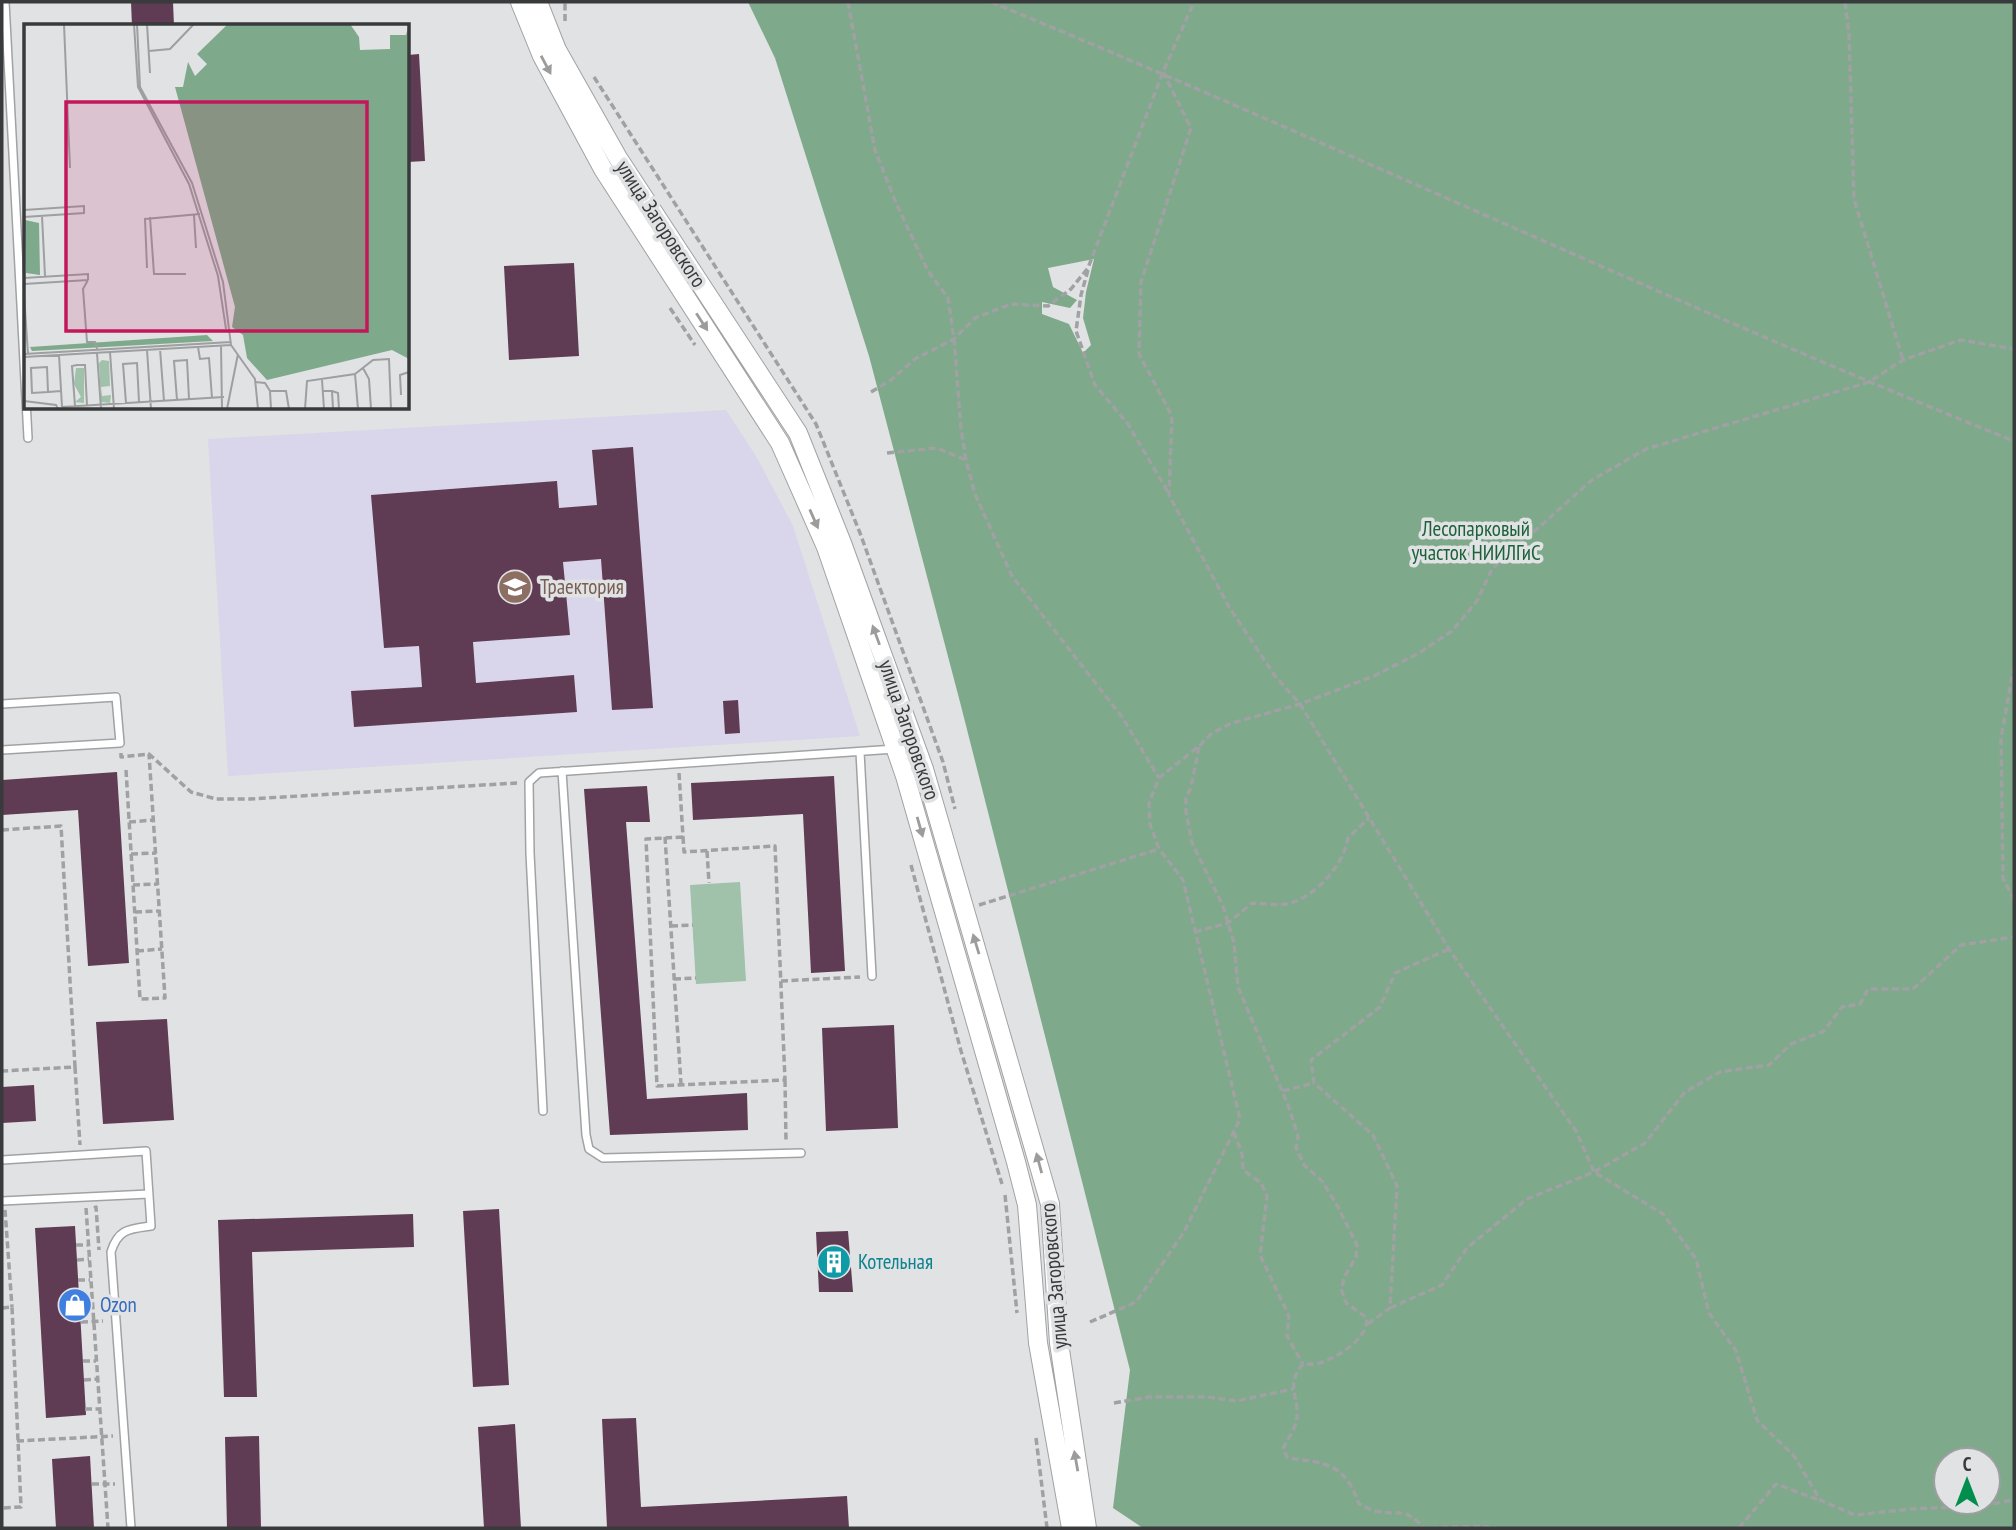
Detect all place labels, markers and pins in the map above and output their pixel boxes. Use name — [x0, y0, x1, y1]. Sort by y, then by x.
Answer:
school or university icon: Траектория — [496, 568, 534, 606]
place label: Траектория — [540, 573, 624, 600]
building icon: Котельная — [815, 1243, 853, 1281]
place label: Котельная — [858, 1248, 933, 1275]
shop icon: Ozon — [56, 1286, 94, 1324]
place label: Ozon — [100, 1291, 137, 1318]

